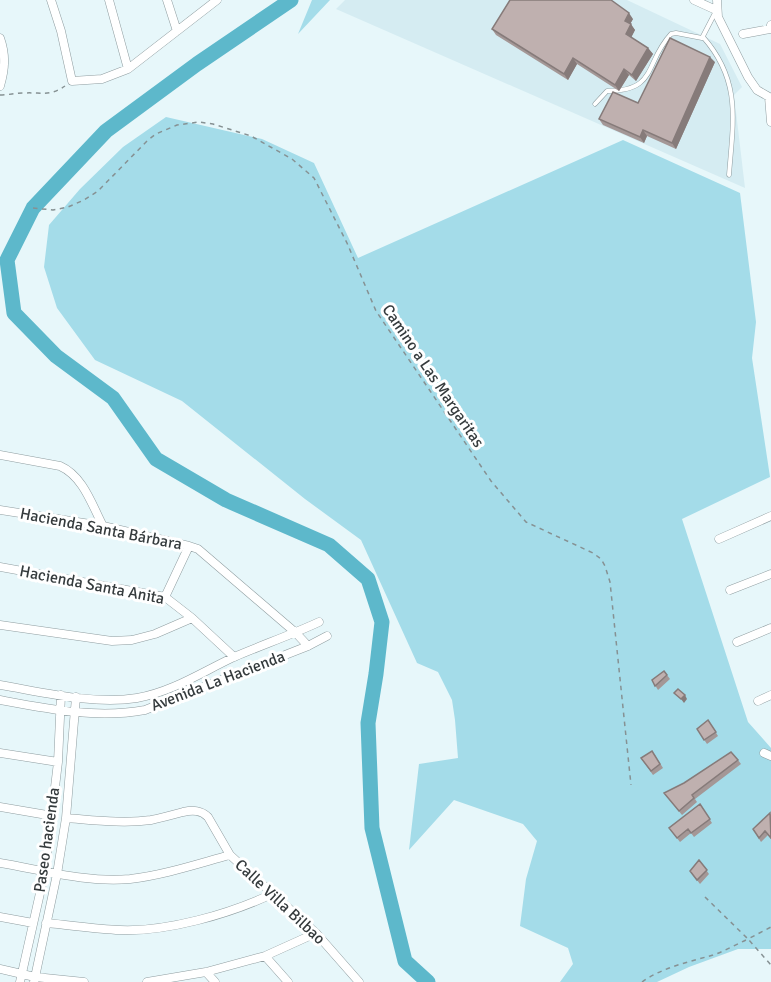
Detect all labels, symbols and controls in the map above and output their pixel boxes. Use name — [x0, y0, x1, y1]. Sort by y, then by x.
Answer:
street label: Camino a Las Margaritas — [378, 301, 488, 451]
street label: Hacienda Santa Bárbara — [18, 503, 184, 555]
street label: Hacienda Santa Anita — [18, 561, 166, 609]
street label: Avenida La Hacienda — [148, 646, 288, 716]
street label: Paseo hacienda — [30, 786, 64, 894]
street label: Calle Villa Bilbao — [231, 855, 329, 949]

